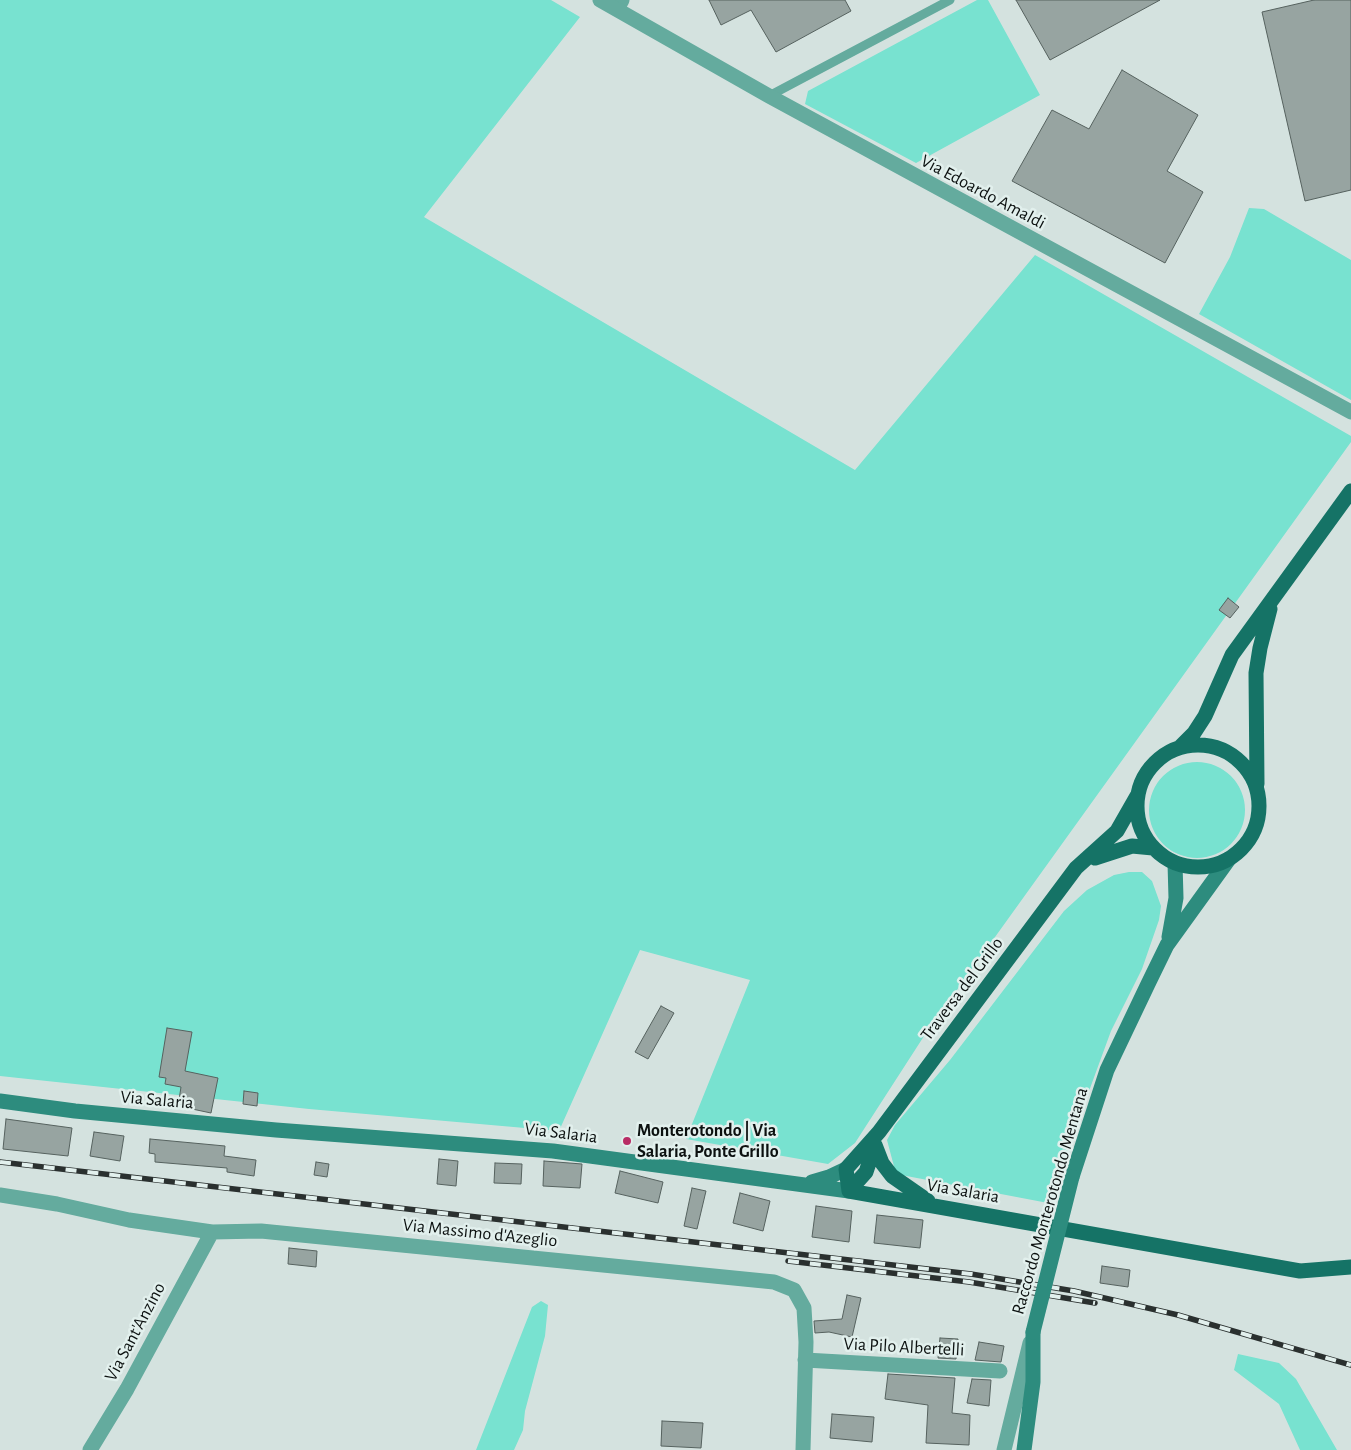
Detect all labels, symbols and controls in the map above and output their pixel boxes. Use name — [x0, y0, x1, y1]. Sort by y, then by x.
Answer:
street label: Via Edoardo Amaldi — [917, 150, 1049, 234]
street label: Traversa del Grillo — [916, 933, 1008, 1045]
street label: Raccordo Monterotondo Mentana — [1007, 1085, 1093, 1317]
street label: Via Salaria — [120, 1086, 194, 1114]
street label: Via Salaria — [523, 1118, 599, 1148]
place label: Monterotondo | Via Salaria, Ponte Grillo — [637, 1120, 779, 1162]
marker: Monterotondo | Via Salaria, Ponte Grillo — [621, 1135, 633, 1147]
street label: Via Salaria — [925, 1174, 1001, 1208]
street label: Via Massimo d'Azeglio — [402, 1214, 558, 1252]
street label: Via Sant'Anzino — [100, 1279, 170, 1385]
street label: Via Pilo Albertelli — [843, 1333, 965, 1361]

